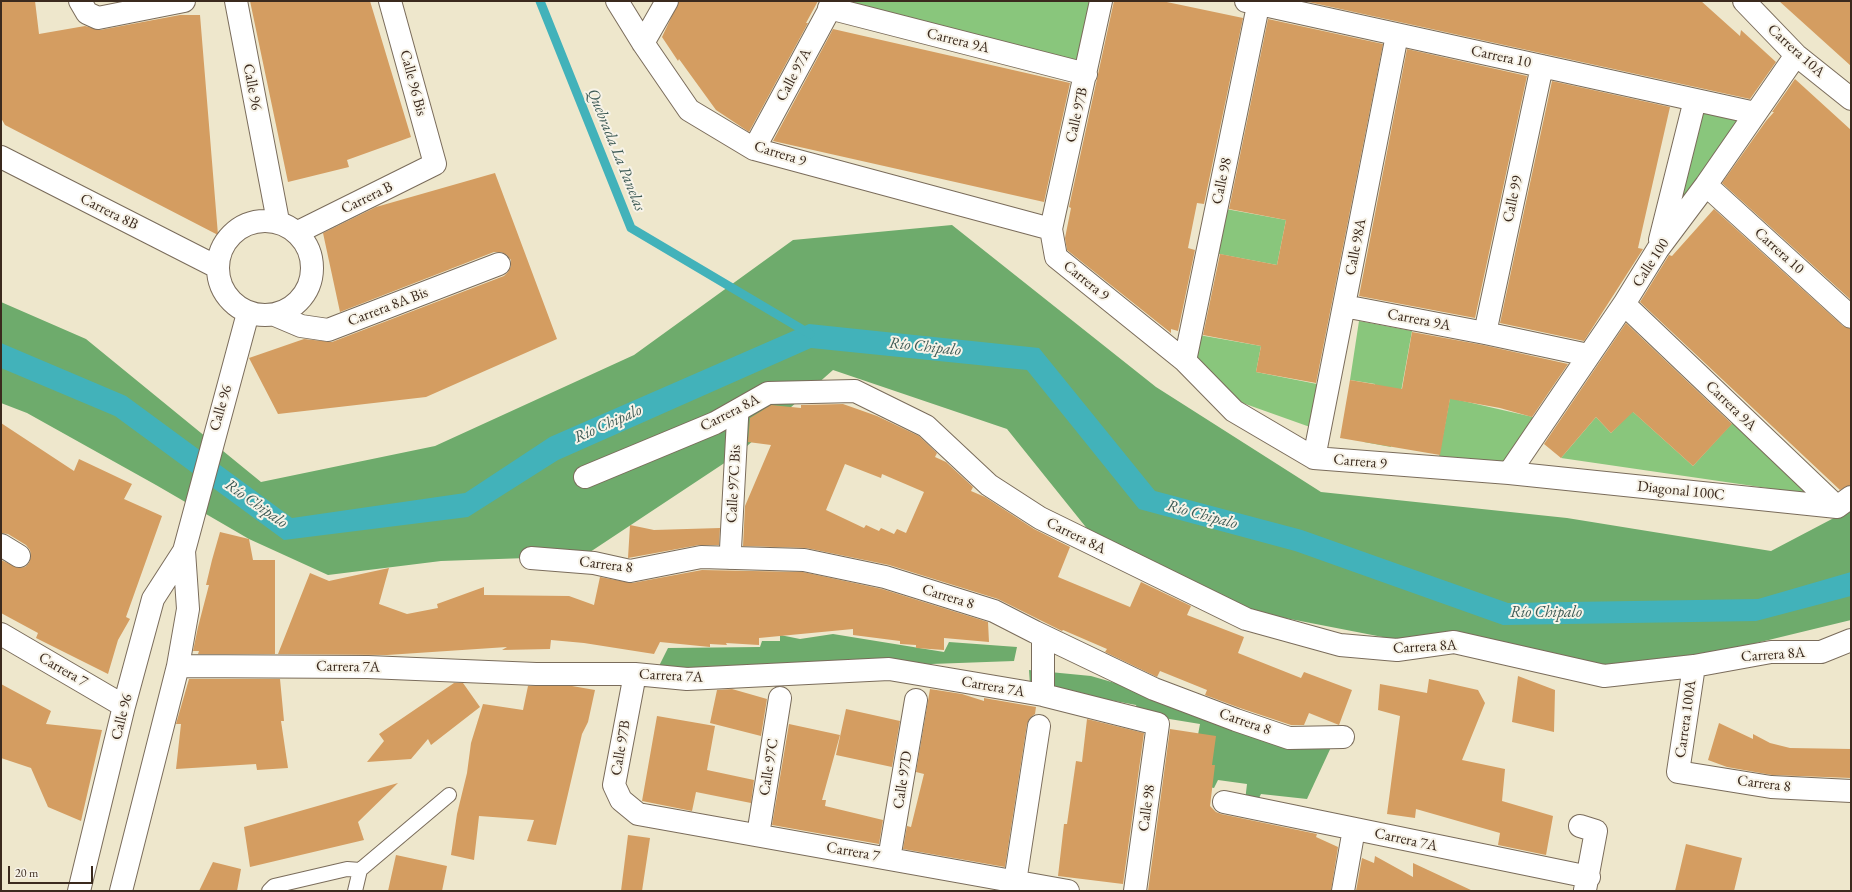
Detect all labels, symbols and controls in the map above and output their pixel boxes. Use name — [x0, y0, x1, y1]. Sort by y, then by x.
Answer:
street label: Carrera 10A — [1763, 20, 1829, 82]
street label: Carrera 9A — [925, 25, 991, 57]
street label: Carrera 10 — [1469, 42, 1533, 72]
street label: Calle 97A — [773, 45, 815, 105]
street label: Calle 96 Bis — [396, 48, 430, 118]
street label: Calle 96 — [239, 62, 265, 112]
water label: Quebrada La Panelas — [583, 86, 649, 214]
street label: Calle 97B — [1062, 86, 1092, 144]
street label: Carrera 9 — [752, 138, 808, 170]
street label: Calle 98 — [1208, 156, 1236, 206]
street label: Calle 99 — [1499, 174, 1527, 224]
street label: Carrera B — [338, 178, 396, 218]
street label: Carrera 8B — [77, 190, 141, 234]
street label: Calle 98A — [1342, 217, 1370, 277]
street label: Carrera 10 — [1750, 224, 1808, 278]
street label: Calle 100 — [1629, 235, 1673, 291]
street label: Carrera 9 — [1059, 257, 1113, 305]
street label: Carrera 8A Bis — [345, 283, 431, 331]
street label: Carrera 9A — [1386, 305, 1452, 335]
water label: Río Chipalo — [888, 334, 962, 360]
street label: Carrera 9A — [1702, 377, 1760, 435]
street label: Calle 96 — [206, 383, 236, 433]
street label: Carrera 8A — [697, 390, 763, 436]
water label: Río Chipalo — [571, 401, 645, 447]
street label: Calle 97C Bis — [723, 445, 745, 523]
street label: Carrera 9 — [1332, 451, 1388, 473]
water label: Río Chipalo — [221, 475, 291, 533]
street label: Diagonal 100C — [1636, 477, 1726, 505]
water label: Río Chipalo — [1165, 496, 1239, 534]
street label: Carrera 8A — [1043, 514, 1109, 558]
street label: Carrera 8 — [578, 553, 634, 577]
street label: Carrera 8 — [920, 581, 976, 613]
water label: Río Chipalo — [1510, 603, 1582, 623]
street label: Carrera 8A — [1393, 636, 1457, 658]
street label: Carrera 8A — [1740, 644, 1806, 666]
street label: Carrera 7 — [35, 649, 91, 691]
street label: Carrera 7A — [316, 657, 380, 677]
street label: Carrera 7A — [639, 665, 703, 687]
street label: Carrera 7A — [960, 673, 1026, 701]
street label: Carrera 100A — [1672, 679, 1700, 759]
street label: Calle 96 — [108, 692, 136, 742]
street label: Carrera 8 — [1217, 705, 1273, 739]
street label: Calle 97B — [607, 719, 635, 777]
street label: Calle 97C — [756, 737, 782, 797]
street label: Calle 97D — [890, 750, 916, 810]
street label: Carrera 8 — [1736, 772, 1792, 796]
street label: Calle 98 — [1135, 783, 1159, 833]
street label: Carrera 7A — [1373, 825, 1439, 855]
street label: Carrera 7 — [825, 838, 881, 866]
scale bar — [10, 858, 95, 884]
text: 20 m — [15, 865, 38, 881]

